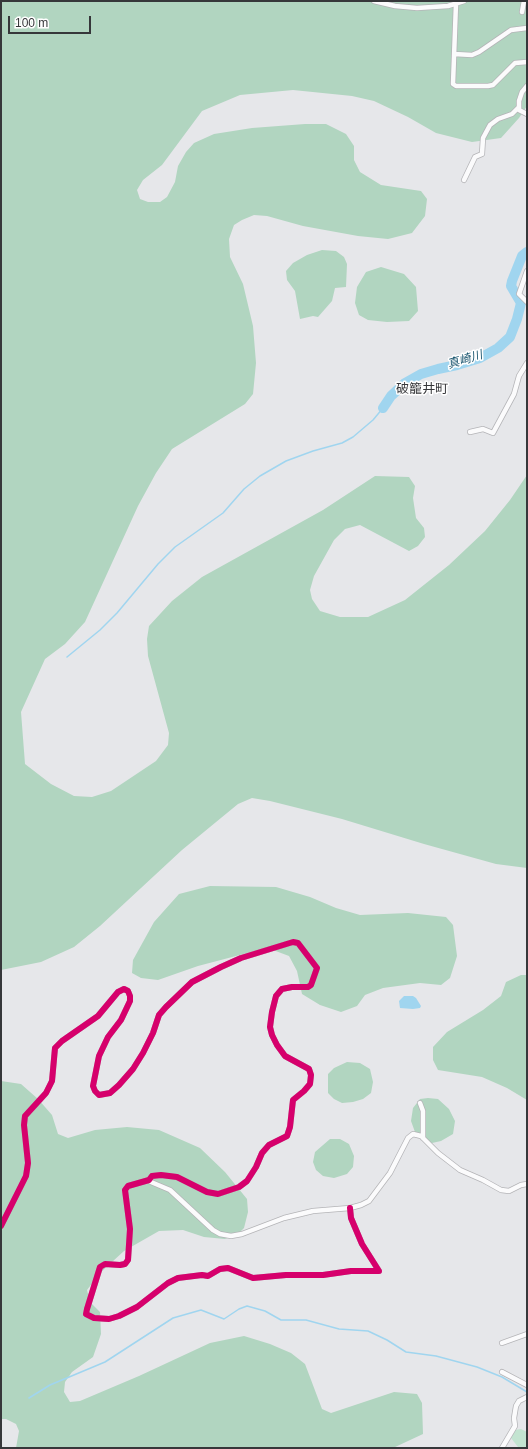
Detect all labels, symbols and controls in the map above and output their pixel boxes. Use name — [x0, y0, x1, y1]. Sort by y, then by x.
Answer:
scale bar — [10, 8, 93, 34]
text: 100 m — [15, 16, 48, 30]
water label: 真崎川 — [446, 348, 484, 372]
district label: 破籠井町 — [396, 381, 448, 397]

